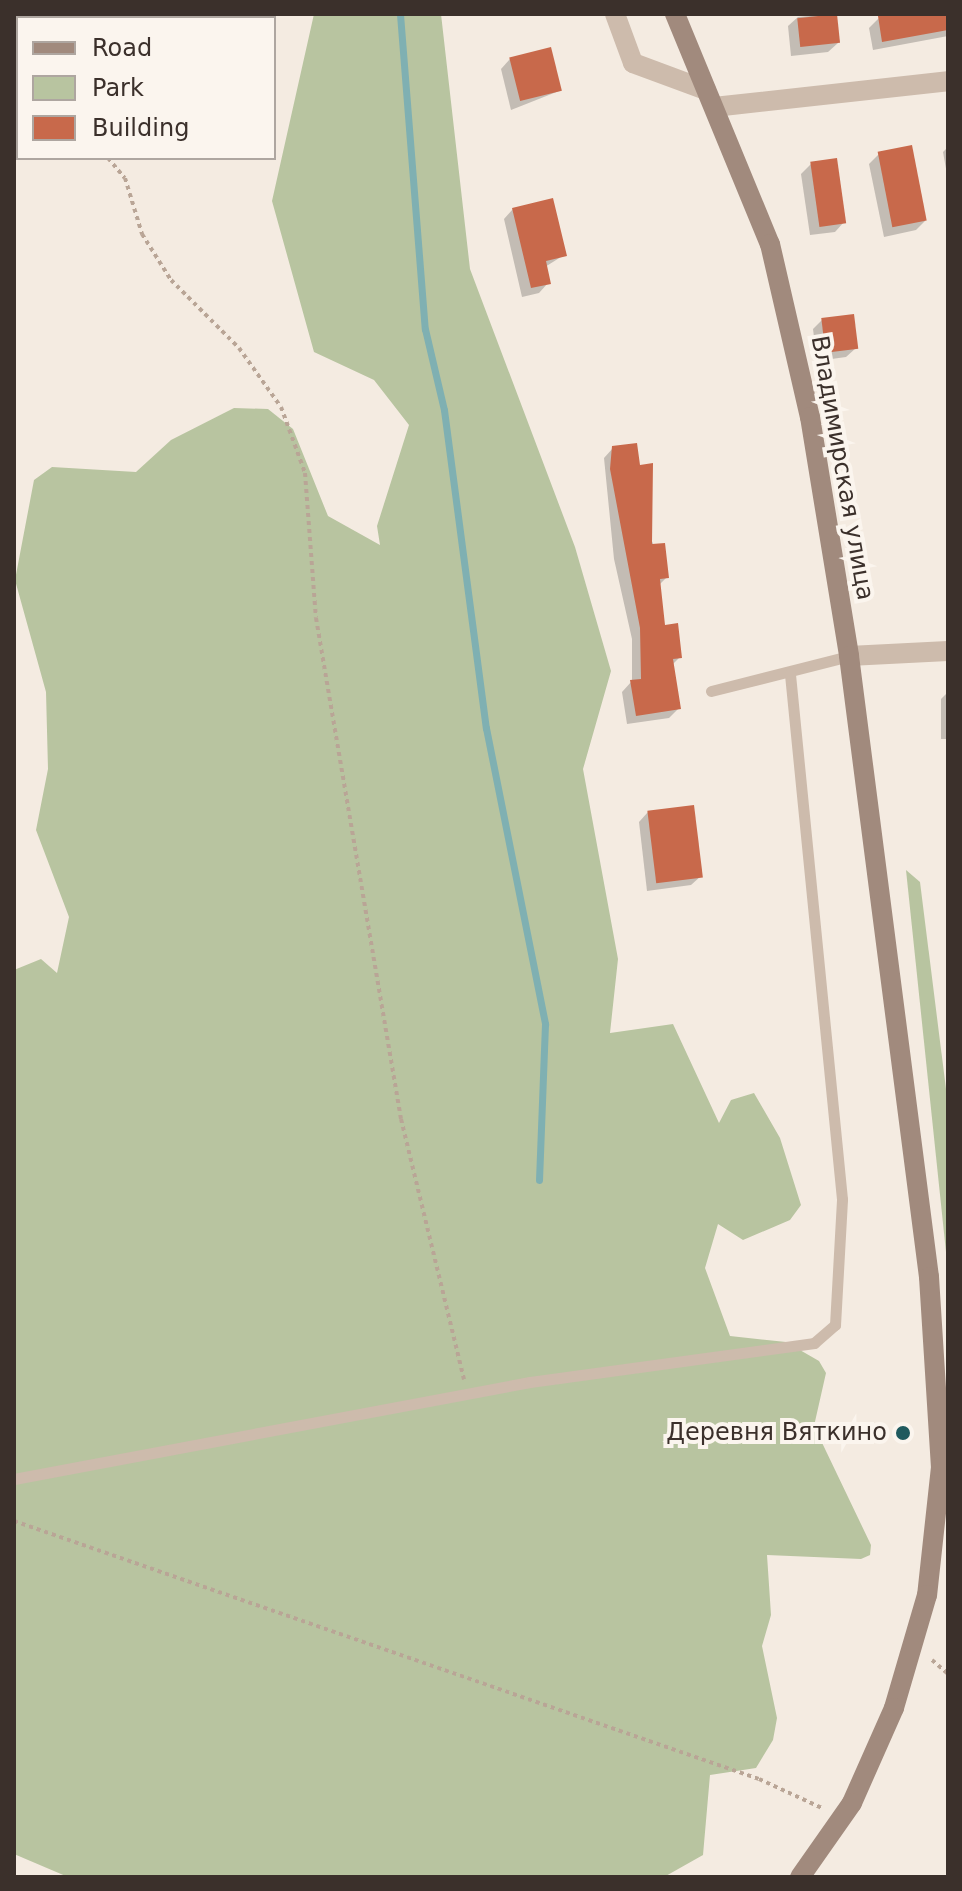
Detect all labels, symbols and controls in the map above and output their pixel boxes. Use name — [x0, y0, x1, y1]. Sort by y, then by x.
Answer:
legend — [16, 16, 276, 160]
text: Road — [92, 34, 152, 62]
text: Park — [92, 74, 144, 102]
text: Building — [92, 114, 189, 142]
street label: Владимирская улица — [805, 333, 879, 603]
place label: Деревня Вяткино — [666, 1419, 887, 1447]
marker: Деревня Вяткино — [894, 1424, 912, 1442]

